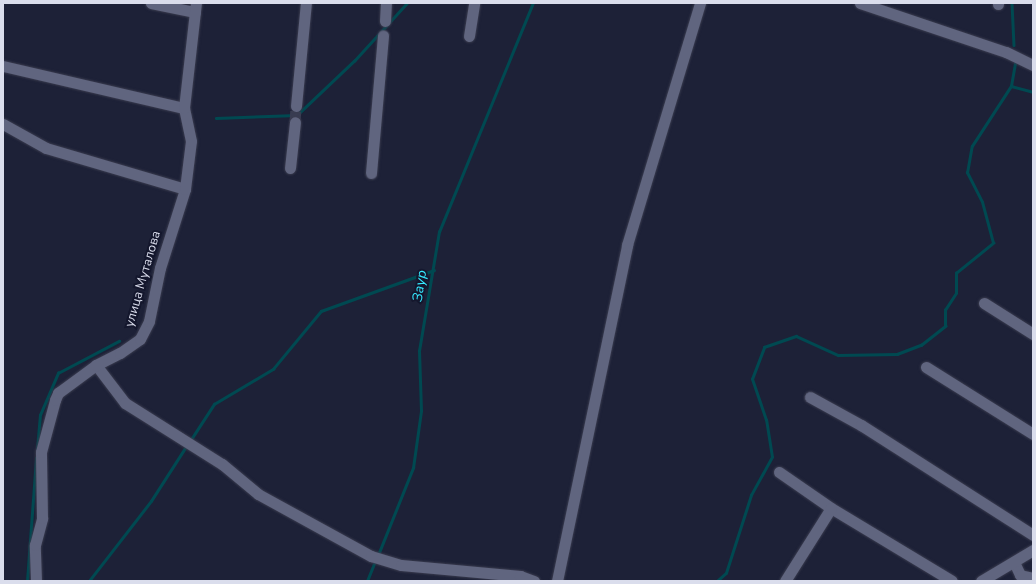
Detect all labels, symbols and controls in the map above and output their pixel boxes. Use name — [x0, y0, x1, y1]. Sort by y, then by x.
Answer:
street label: улица Муталова — [122, 229, 164, 329]
water label: Заур — [409, 269, 431, 303]

